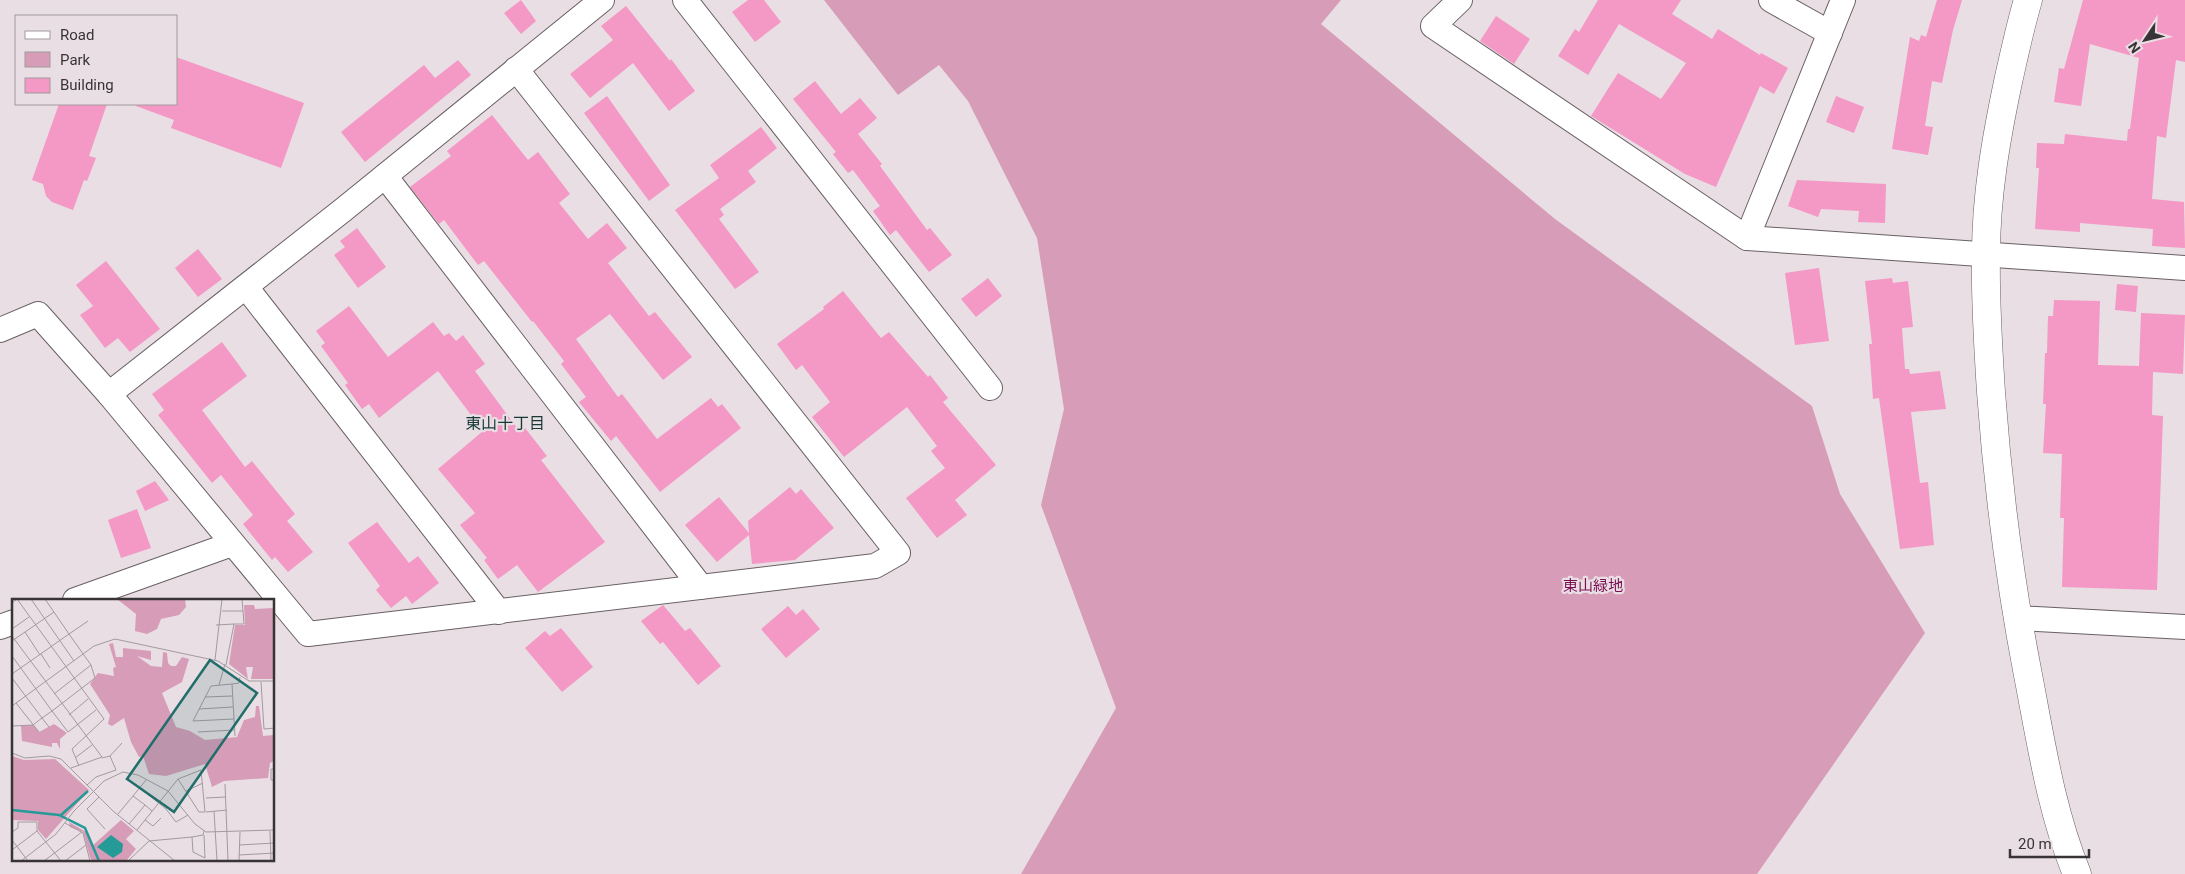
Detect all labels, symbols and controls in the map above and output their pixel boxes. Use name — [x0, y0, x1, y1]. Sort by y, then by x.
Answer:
legend — [15, 15, 178, 105]
north arrow — [2120, 15, 2170, 65]
text: Road — [60, 26, 94, 44]
text: N — [2125, 39, 2144, 56]
text: Park — [60, 51, 91, 69]
text: Building — [60, 76, 114, 94]
district label: 東山十丁目 — [465, 414, 545, 433]
park label: 東山緑地 — [1563, 577, 1623, 595]
inset map — [12, 599, 275, 862]
scale bar — [2010, 826, 2089, 858]
text: 20 m — [2018, 835, 2052, 853]

